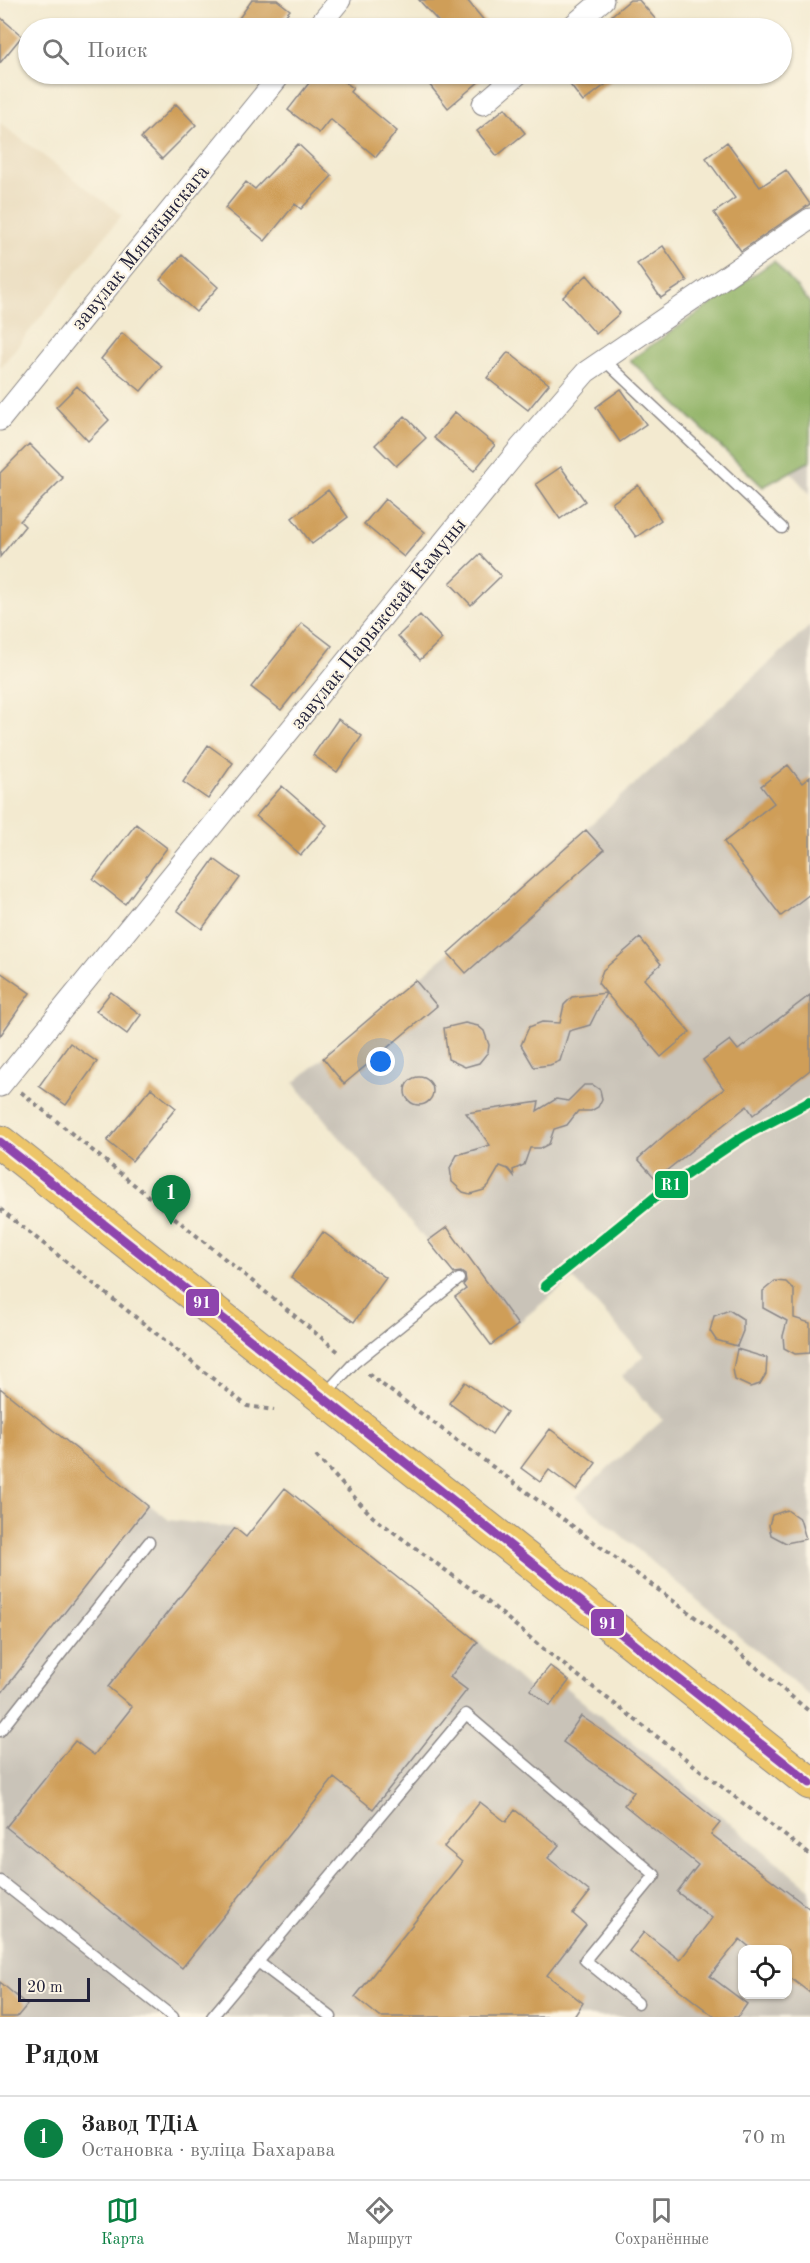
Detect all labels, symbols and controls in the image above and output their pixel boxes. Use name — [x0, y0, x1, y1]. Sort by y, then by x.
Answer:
search box — [18, 18, 792, 84]
icon: search — [39, 35, 72, 68]
text: Поиск — [87, 40, 148, 62]
street label: завулак Мянжынскага — [68, 162, 214, 334]
street label: завулак Парыжскай Камуны — [288, 514, 471, 734]
your location — [366, 1047, 395, 1076]
line badge: R1 — [654, 1170, 689, 1199]
pin: 1 — [152, 1176, 190, 1225]
text: R1 — [661, 1178, 681, 1194]
line badge: 91 — [185, 1288, 220, 1317]
text: 91 — [193, 1296, 211, 1312]
line badge: 91 — [590, 1608, 625, 1637]
text: 91 — [599, 1617, 617, 1633]
map controls — [738, 1945, 792, 1999]
button: locate — [738, 1945, 792, 1999]
scale bar — [18, 1975, 90, 2002]
text: 20 m — [27, 1980, 63, 1996]
text: Рядом — [24, 2043, 99, 2069]
text: Завод ТДіА — [81, 2114, 199, 2136]
text: 1 — [38, 2128, 49, 2148]
text: 70 m — [741, 2128, 786, 2148]
text: Остановка · вуліца Бахарава — [81, 2141, 335, 2161]
tab: Карта — [101, 2194, 144, 2250]
tab: Маршрут — [347, 2194, 412, 2250]
tab: Сохранённые — [615, 2194, 709, 2250]

